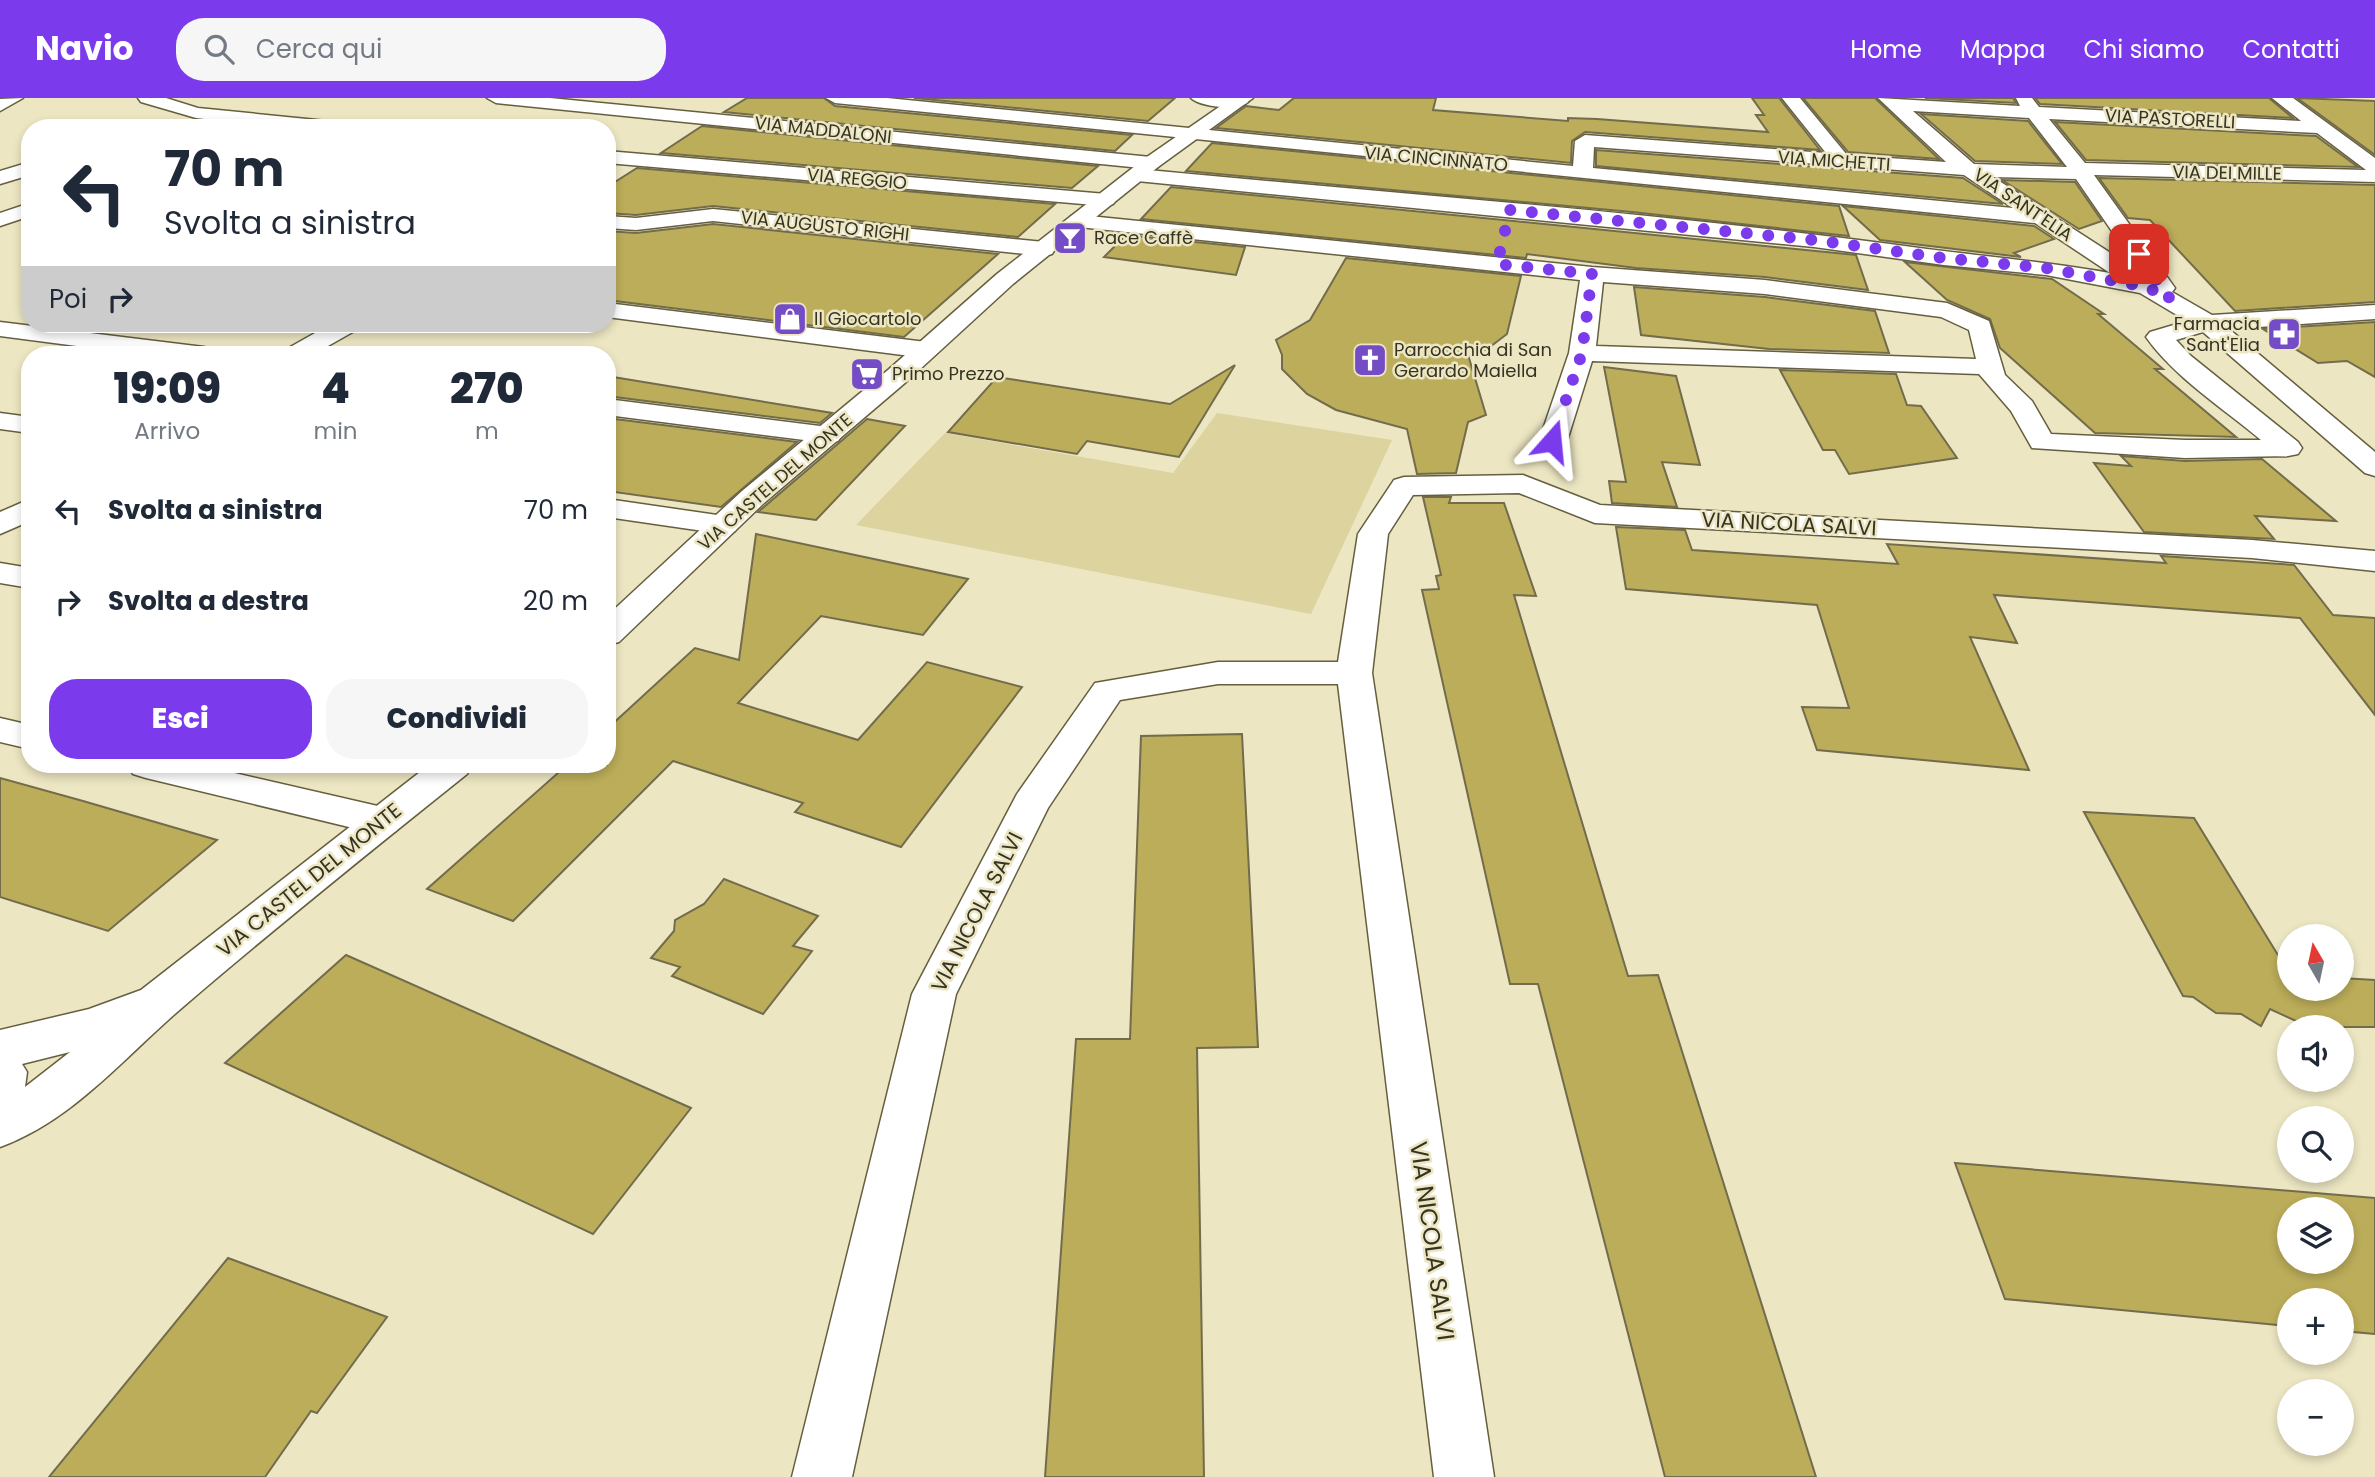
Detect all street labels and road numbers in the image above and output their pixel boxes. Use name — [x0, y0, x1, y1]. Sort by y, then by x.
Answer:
street label: VIA PASTORELLI — [2104, 103, 2236, 134]
street label: VIA MADDALONI — [753, 110, 893, 149]
street label: VIA CINCINNATO — [1363, 140, 1509, 177]
street label: VIA MICHETTI — [1777, 144, 1891, 177]
street label: VIA DEI MILLE — [2172, 159, 2282, 186]
street label: VIA REGGIO — [806, 162, 908, 195]
street label: VIA SANT'ELIA — [1969, 162, 2078, 247]
street label: VIA AUGUSTO RIGHI — [739, 204, 911, 247]
street label: VIA CASTEL DEL MONTE — [692, 407, 857, 556]
street label: VIA NICOLA SALVI — [1701, 504, 1877, 543]
street label: VIA CASTEL DEL MONTE — [210, 796, 407, 963]
street label: VIA NICOLA SALVI — [924, 827, 1029, 997]
street label: VIA NICOLA SALVI — [1402, 1139, 1463, 1343]

